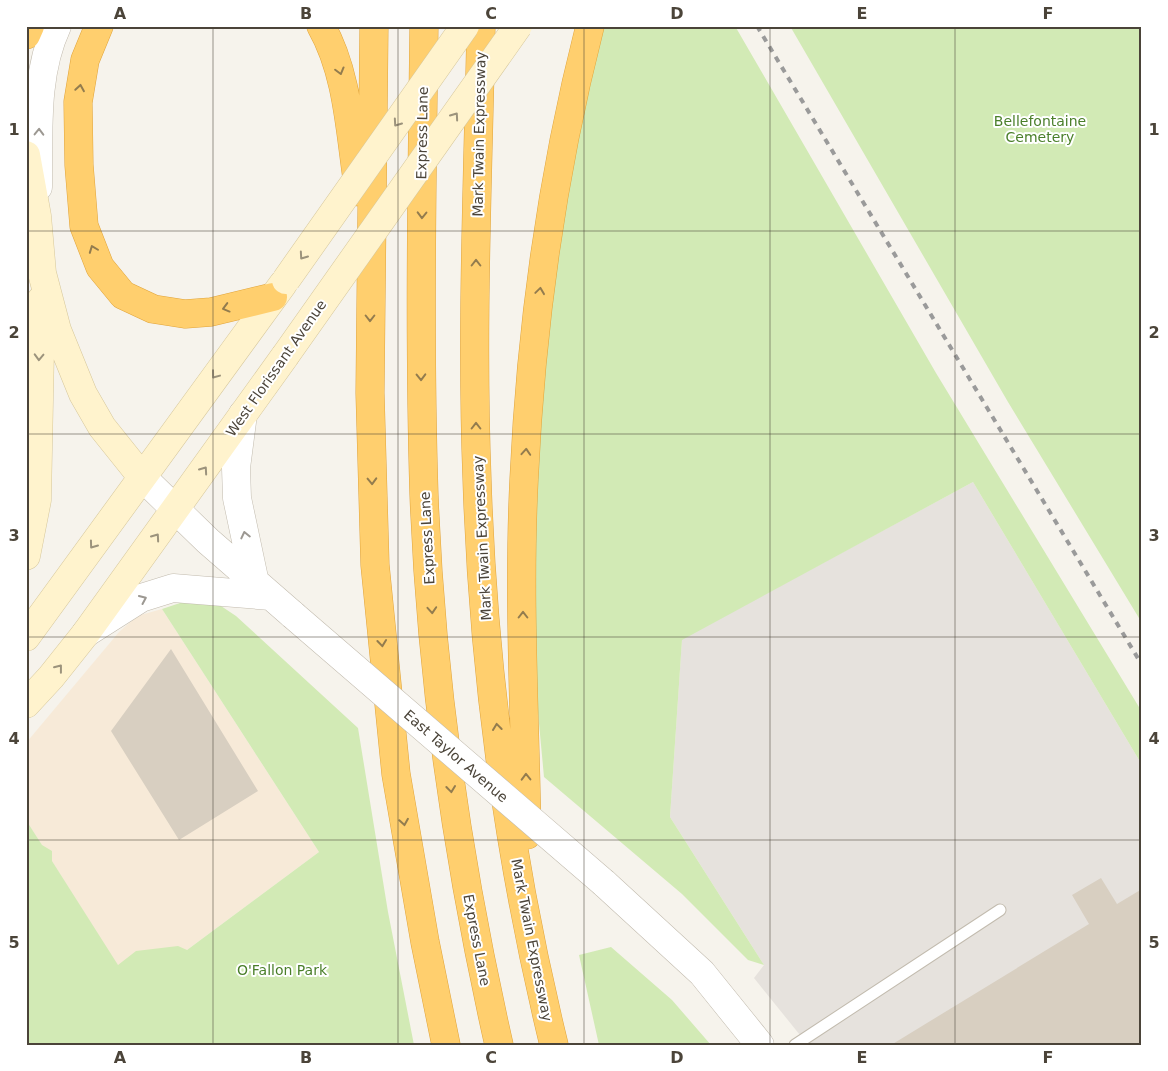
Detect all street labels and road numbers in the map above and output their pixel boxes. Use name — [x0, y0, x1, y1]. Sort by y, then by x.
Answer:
street label: Mark Twain Expressway — [470, 51, 488, 217]
street label: Express Lane — [413, 86, 431, 180]
street label: West Florissant Avenue — [223, 297, 329, 439]
street label: Mark Twain Expressway — [470, 455, 494, 621]
street label: Express Lane — [417, 491, 437, 585]
street label: East Taylor Avenue — [401, 707, 511, 805]
street label: Mark Twain Expressway — [508, 857, 556, 1023]
street label: Express Lane — [460, 893, 494, 987]

